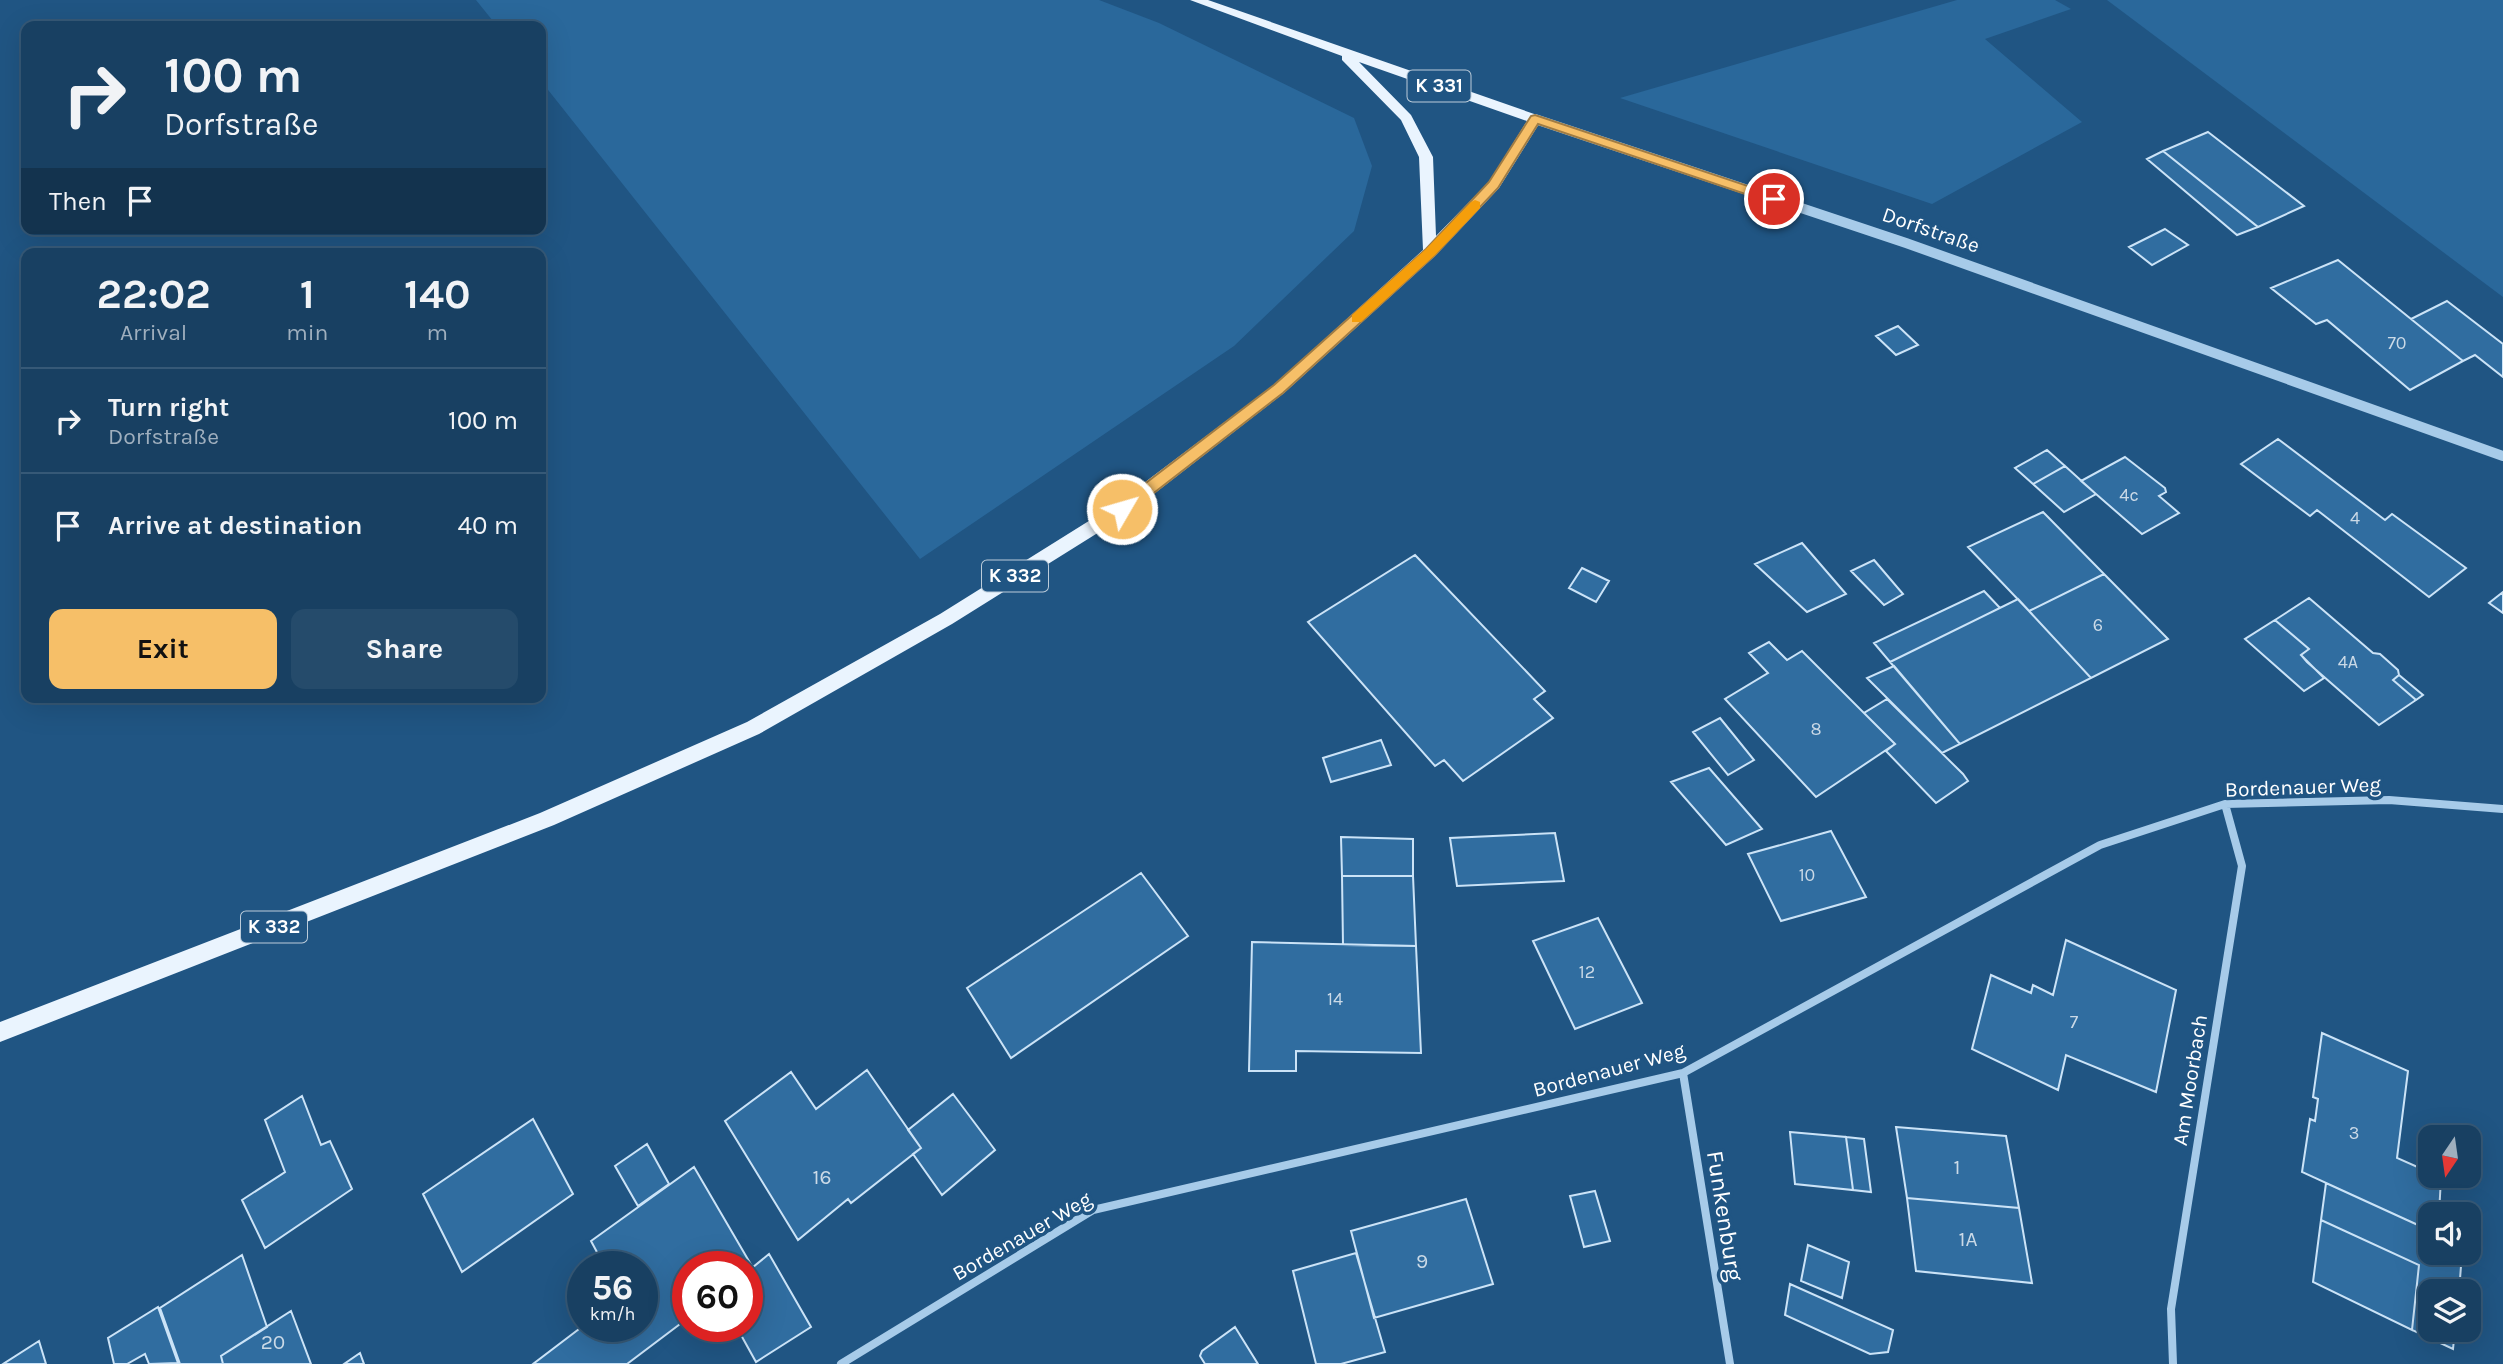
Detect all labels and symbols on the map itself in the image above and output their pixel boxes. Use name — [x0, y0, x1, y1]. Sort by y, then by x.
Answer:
road number: K 331 — [1408, 71, 1470, 102]
pin — [1744, 169, 1804, 229]
street label: Dorfstraße — [1879, 202, 1983, 258]
house number: 70 — [2387, 332, 2407, 354]
position arrow — [1085, 472, 1159, 546]
house number: 4c — [2119, 484, 2139, 506]
house number: 4 — [2350, 507, 2360, 529]
road number: K 332 — [982, 561, 1048, 592]
house number: 6 — [2093, 614, 2103, 636]
house number: 4A — [2338, 651, 2358, 673]
house number: 8 — [1810, 718, 1822, 740]
street label: Bordenauer Weg — [2224, 772, 2382, 802]
house number: 10 — [1799, 864, 1815, 886]
road number: K 332 — [241, 911, 307, 942]
house number: 12 — [1579, 961, 1595, 983]
house number: 14 — [1327, 988, 1343, 1010]
house number: 7 — [2070, 1011, 2079, 1033]
street label: Am Moorbach — [2168, 1013, 2212, 1147]
street label: Bordenauer Weg — [1530, 1038, 1688, 1102]
house number: 3 — [2349, 1122, 2359, 1144]
north arrow — [2418, 1125, 2482, 1188]
street label: Funkenburg — [1701, 1149, 1749, 1284]
house number: 1 — [1954, 1155, 1960, 1179]
house number: 16 — [813, 1165, 831, 1189]
street label: Bordenauer Weg — [948, 1186, 1096, 1285]
house number: 1A — [1958, 1227, 1978, 1251]
house number: 9 — [1416, 1249, 1428, 1273]
speed limit sign: 60 — [672, 1251, 763, 1342]
house number: 20 — [261, 1330, 285, 1354]

